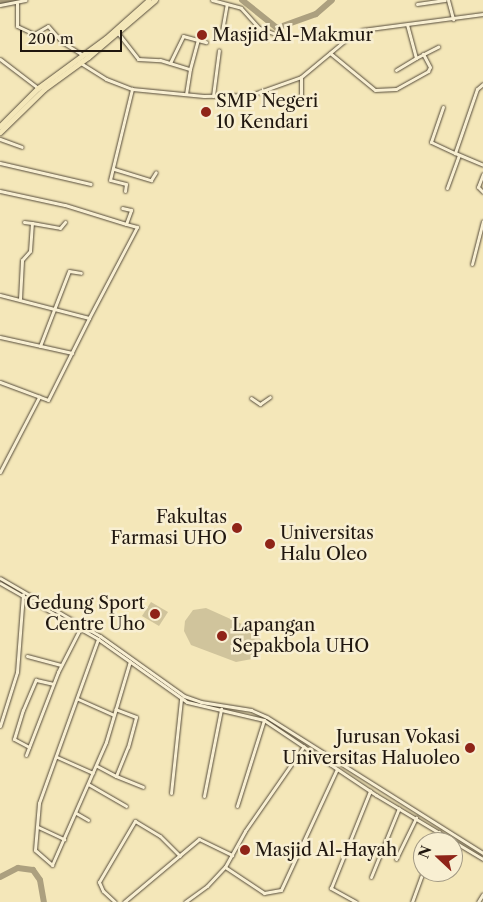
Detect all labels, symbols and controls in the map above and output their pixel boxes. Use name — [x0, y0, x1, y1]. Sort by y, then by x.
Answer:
scale bar — [22, 20, 125, 52]
place label: Masjid Al-Makmur — [212, 24, 374, 46]
text: 200 m — [28, 29, 74, 48]
marker: Masjid Al-Makmur — [196, 29, 208, 41]
place label: SMP Negeri 10 Kendari — [216, 91, 319, 134]
marker: SMP Negeri 10 Kendari — [200, 106, 212, 118]
place label: Fakultas Farmasi UHO — [110, 507, 227, 550]
marker: Fakultas Farmasi UHO — [231, 522, 243, 534]
place label: Universitas Halu Oleo — [280, 523, 374, 566]
marker: Universitas Halu Oleo — [264, 538, 276, 550]
place label: Gedung Sport Centre Uho — [26, 593, 145, 636]
marker: Gedung Sport Centre Uho — [149, 608, 161, 620]
place label: Lapangan Sepakbola UHO — [232, 615, 369, 658]
marker: Lapangan Sepakbola UHO — [216, 630, 228, 642]
place label: Jurusan Vokasi Universitas Haluoleo — [283, 727, 460, 770]
marker: Jurusan Vokasi Universitas Haluoleo — [464, 742, 476, 754]
north arrow — [413, 832, 463, 882]
place label: Masjid Al-Hayah — [255, 839, 398, 861]
text: N — [414, 843, 436, 861]
marker: Masjid Al-Hayah — [239, 844, 251, 856]

